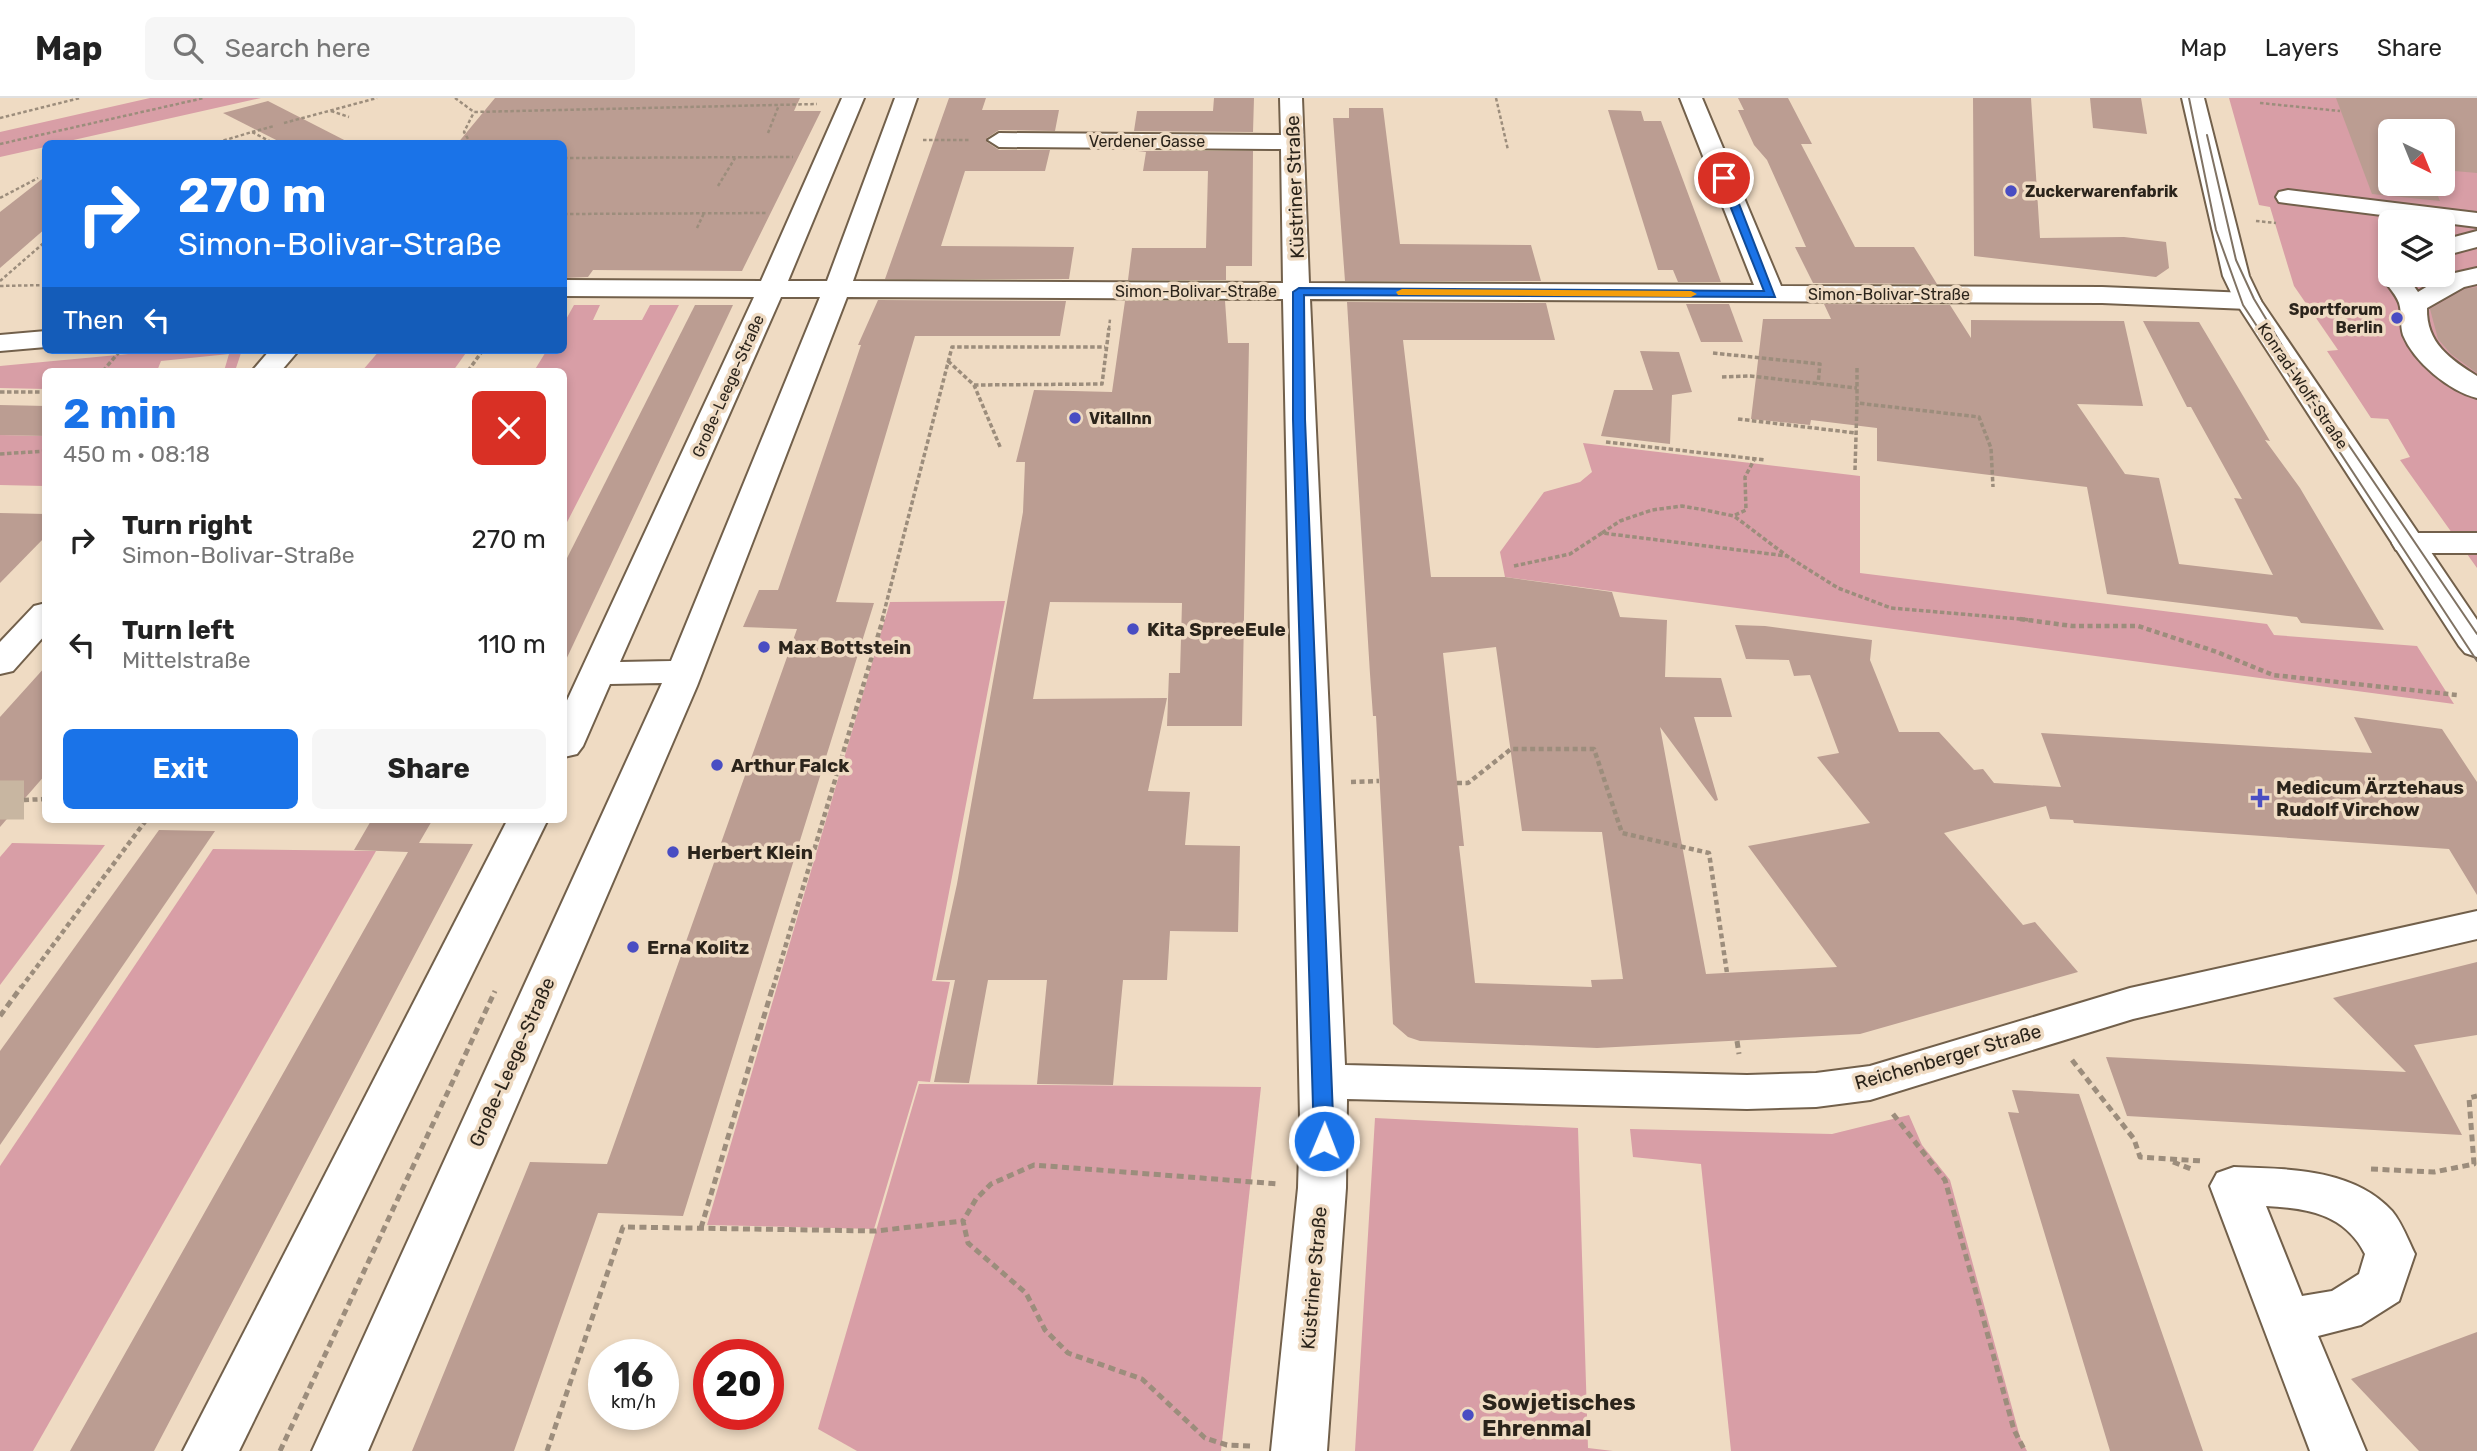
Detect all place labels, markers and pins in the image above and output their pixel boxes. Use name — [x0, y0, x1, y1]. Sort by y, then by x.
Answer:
pin — [1694, 148, 1754, 208]
place label: Zuckerwarenfabrik — [2025, 182, 2179, 201]
marker: Zuckerwarenfabrik — [2003, 183, 2019, 199]
place label: Sportforum Berlin — [2289, 300, 2383, 337]
marker: Sportforum Berlin — [2389, 310, 2405, 326]
place label: VitalInn — [1089, 409, 1152, 428]
marker: VitalInn — [1067, 410, 1083, 426]
place label: Kita SpreeEule — [1147, 618, 1286, 641]
marker: Kita SpreeEule — [1125, 621, 1141, 637]
place label: Max Bottstein — [778, 636, 911, 659]
marker: Max Bottstein — [756, 639, 772, 655]
place label: Arthur Falck — [731, 754, 849, 777]
marker: Arthur Falck — [709, 757, 725, 773]
place label: Medicum Ärztehaus Rudolf Virchow — [2276, 776, 2464, 821]
marker: Medicum Ärztehaus Rudolf Virchow — [2250, 788, 2270, 808]
place label: Herbert Klein — [687, 841, 813, 864]
marker: Herbert Klein — [665, 844, 681, 860]
place label: Erna Kolitz — [647, 936, 749, 959]
marker: Erna Kolitz — [625, 939, 641, 955]
place label: Sowjetisches Ehrenmal — [1482, 1388, 1636, 1442]
marker: Sowjetisches Ehrenmal — [1460, 1407, 1476, 1423]

